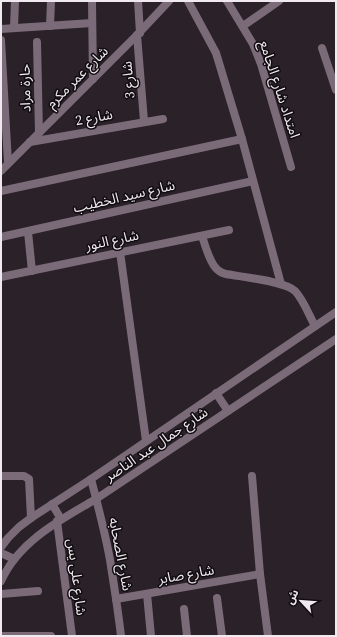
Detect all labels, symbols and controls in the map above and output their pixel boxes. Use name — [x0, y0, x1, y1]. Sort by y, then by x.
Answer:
street label: امتداد شارع الجامع — [254, 37, 305, 141]
street label: شارع عمر مكرم — [41, 41, 113, 113]
street label: شارع 3 — [116, 60, 141, 100]
street label: حارة مراد — [15, 64, 35, 112]
street label: شارع 2 — [74, 104, 114, 131]
street label: شارع سيد الخطيب — [71, 175, 177, 218]
street label: شارع النور — [82, 225, 141, 257]
street label: شارع جمال عبد الناصر — [100, 402, 212, 487]
street label: شارع الصحابه — [103, 516, 138, 593]
street label: شارع على يس — [61, 537, 92, 617]
street label: شارع صابر — [155, 559, 216, 590]
north arrow — [281, 581, 321, 621]
text: ش — [282, 587, 303, 607]

